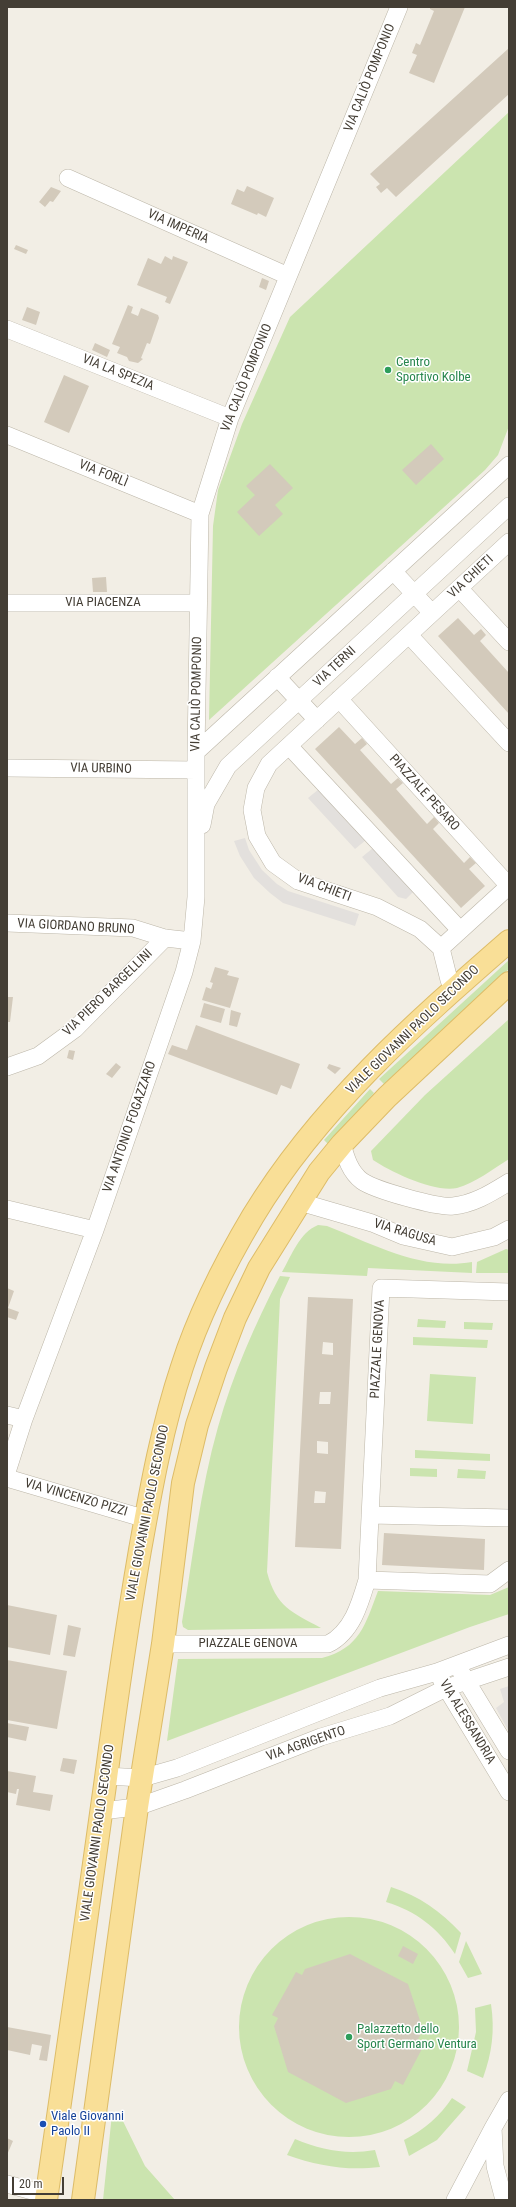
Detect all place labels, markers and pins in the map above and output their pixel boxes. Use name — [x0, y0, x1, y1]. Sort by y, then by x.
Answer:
place label: Centro Sportivo Kolbe — [396, 355, 471, 386]
marker: Centro Sportivo Kolbe — [383, 365, 393, 375]
place label: Palazzetto dello Sport Germano Ventura — [357, 2022, 477, 2053]
marker: Palazzetto dello Sport Germano Ventura — [344, 2032, 354, 2042]
place label: Viale Giovanni Paolo II — [51, 2109, 124, 2140]
marker: Viale Giovanni Paolo II — [38, 2119, 48, 2129]

